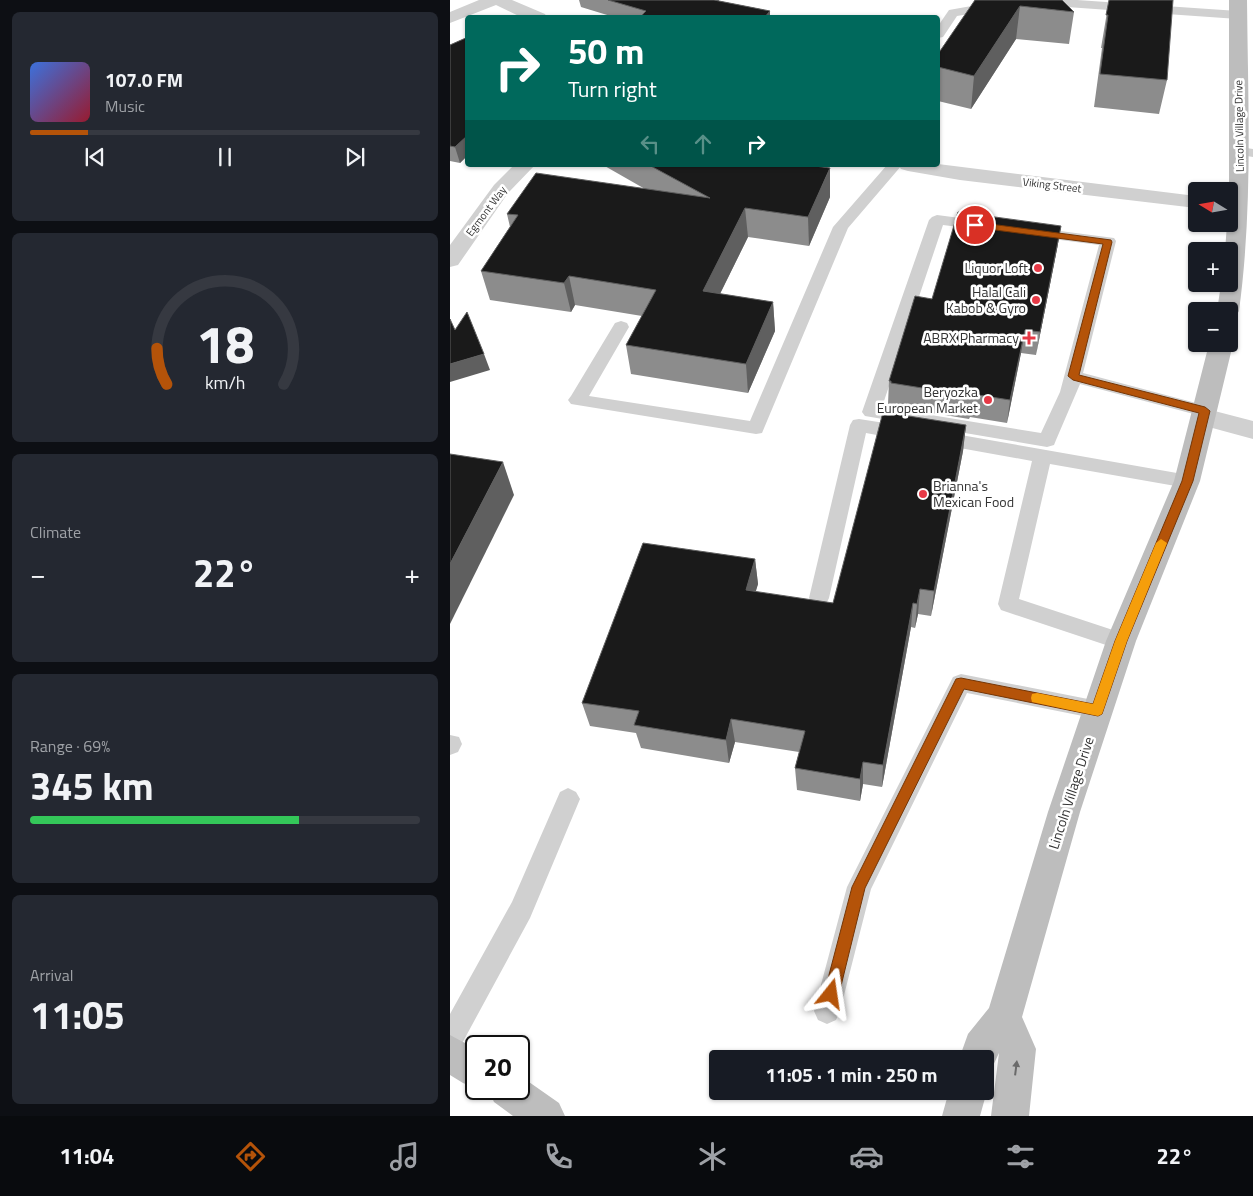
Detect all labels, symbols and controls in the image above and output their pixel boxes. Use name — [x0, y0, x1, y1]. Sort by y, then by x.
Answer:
text: 50 m — [568, 24, 644, 78]
icon: right — [485, 35, 550, 100]
text: 107.0 FM — [105, 65, 183, 94]
text: Turn right — [568, 72, 657, 106]
street label: Lincoln Village Drive — [1230, 79, 1248, 172]
text: Music — [105, 94, 145, 118]
icon: left — [636, 130, 664, 158]
icon: ahead — [689, 130, 717, 158]
icon: right — [742, 130, 770, 158]
icon: previous — [81, 143, 109, 171]
icon: pause — [211, 143, 239, 171]
icon: next — [341, 143, 369, 171]
street label: Viking Street — [1022, 173, 1082, 197]
street label: Egmont Way — [462, 182, 511, 239]
north arrow — [1188, 182, 1238, 232]
map controls — [1188, 182, 1238, 352]
pin — [954, 204, 996, 246]
icon: arrive — [961, 211, 989, 239]
button: + — [1188, 242, 1238, 292]
place label: Liquor Loft — [965, 257, 1028, 278]
marker: Liquor Loft — [1032, 262, 1044, 274]
place label: Halal Cali Kabob & Gyro — [946, 281, 1026, 318]
marker: Halal Cali Kabob & Gyro — [1030, 294, 1042, 306]
button: − — [1188, 302, 1238, 352]
text: 18 — [196, 304, 254, 383]
place label: ABRX Pharmacy — [923, 327, 1019, 348]
marker: ABRX Pharmacy — [1023, 332, 1035, 344]
text: km/h — [205, 369, 245, 396]
place label: Beryozka European Market — [877, 381, 978, 418]
marker: Beryozka European Market — [982, 394, 994, 406]
place label: Brianna's Mexican Food — [933, 475, 1014, 512]
marker: Brianna's Mexican Food — [917, 488, 929, 500]
text: Climate — [30, 520, 81, 544]
text: 22° — [193, 544, 257, 602]
text: − — [30, 552, 46, 595]
text: + — [404, 552, 420, 595]
text: Range · 69% — [30, 734, 110, 758]
street label: Lincoln Village Drive — [1042, 734, 1099, 852]
text: 345 km — [30, 757, 154, 815]
text: Arrival — [30, 963, 73, 987]
position arrow — [804, 967, 856, 1019]
text: 11:05 — [30, 986, 125, 1044]
speed limit sign: 20 — [465, 1035, 530, 1100]
one-way arrow — [1012, 1059, 1020, 1075]
text: 11:05 · 1 min · 250 m — [765, 1060, 938, 1089]
text: 11:04 — [59, 1139, 114, 1173]
icon: directions — [233, 1139, 268, 1174]
icon: music — [387, 1139, 422, 1174]
icon: phone — [541, 1139, 576, 1174]
icon: climate — [695, 1139, 730, 1174]
icon: car — [849, 1139, 884, 1174]
icon: filters — [1003, 1139, 1038, 1174]
text: 22° — [1156, 1139, 1193, 1173]

